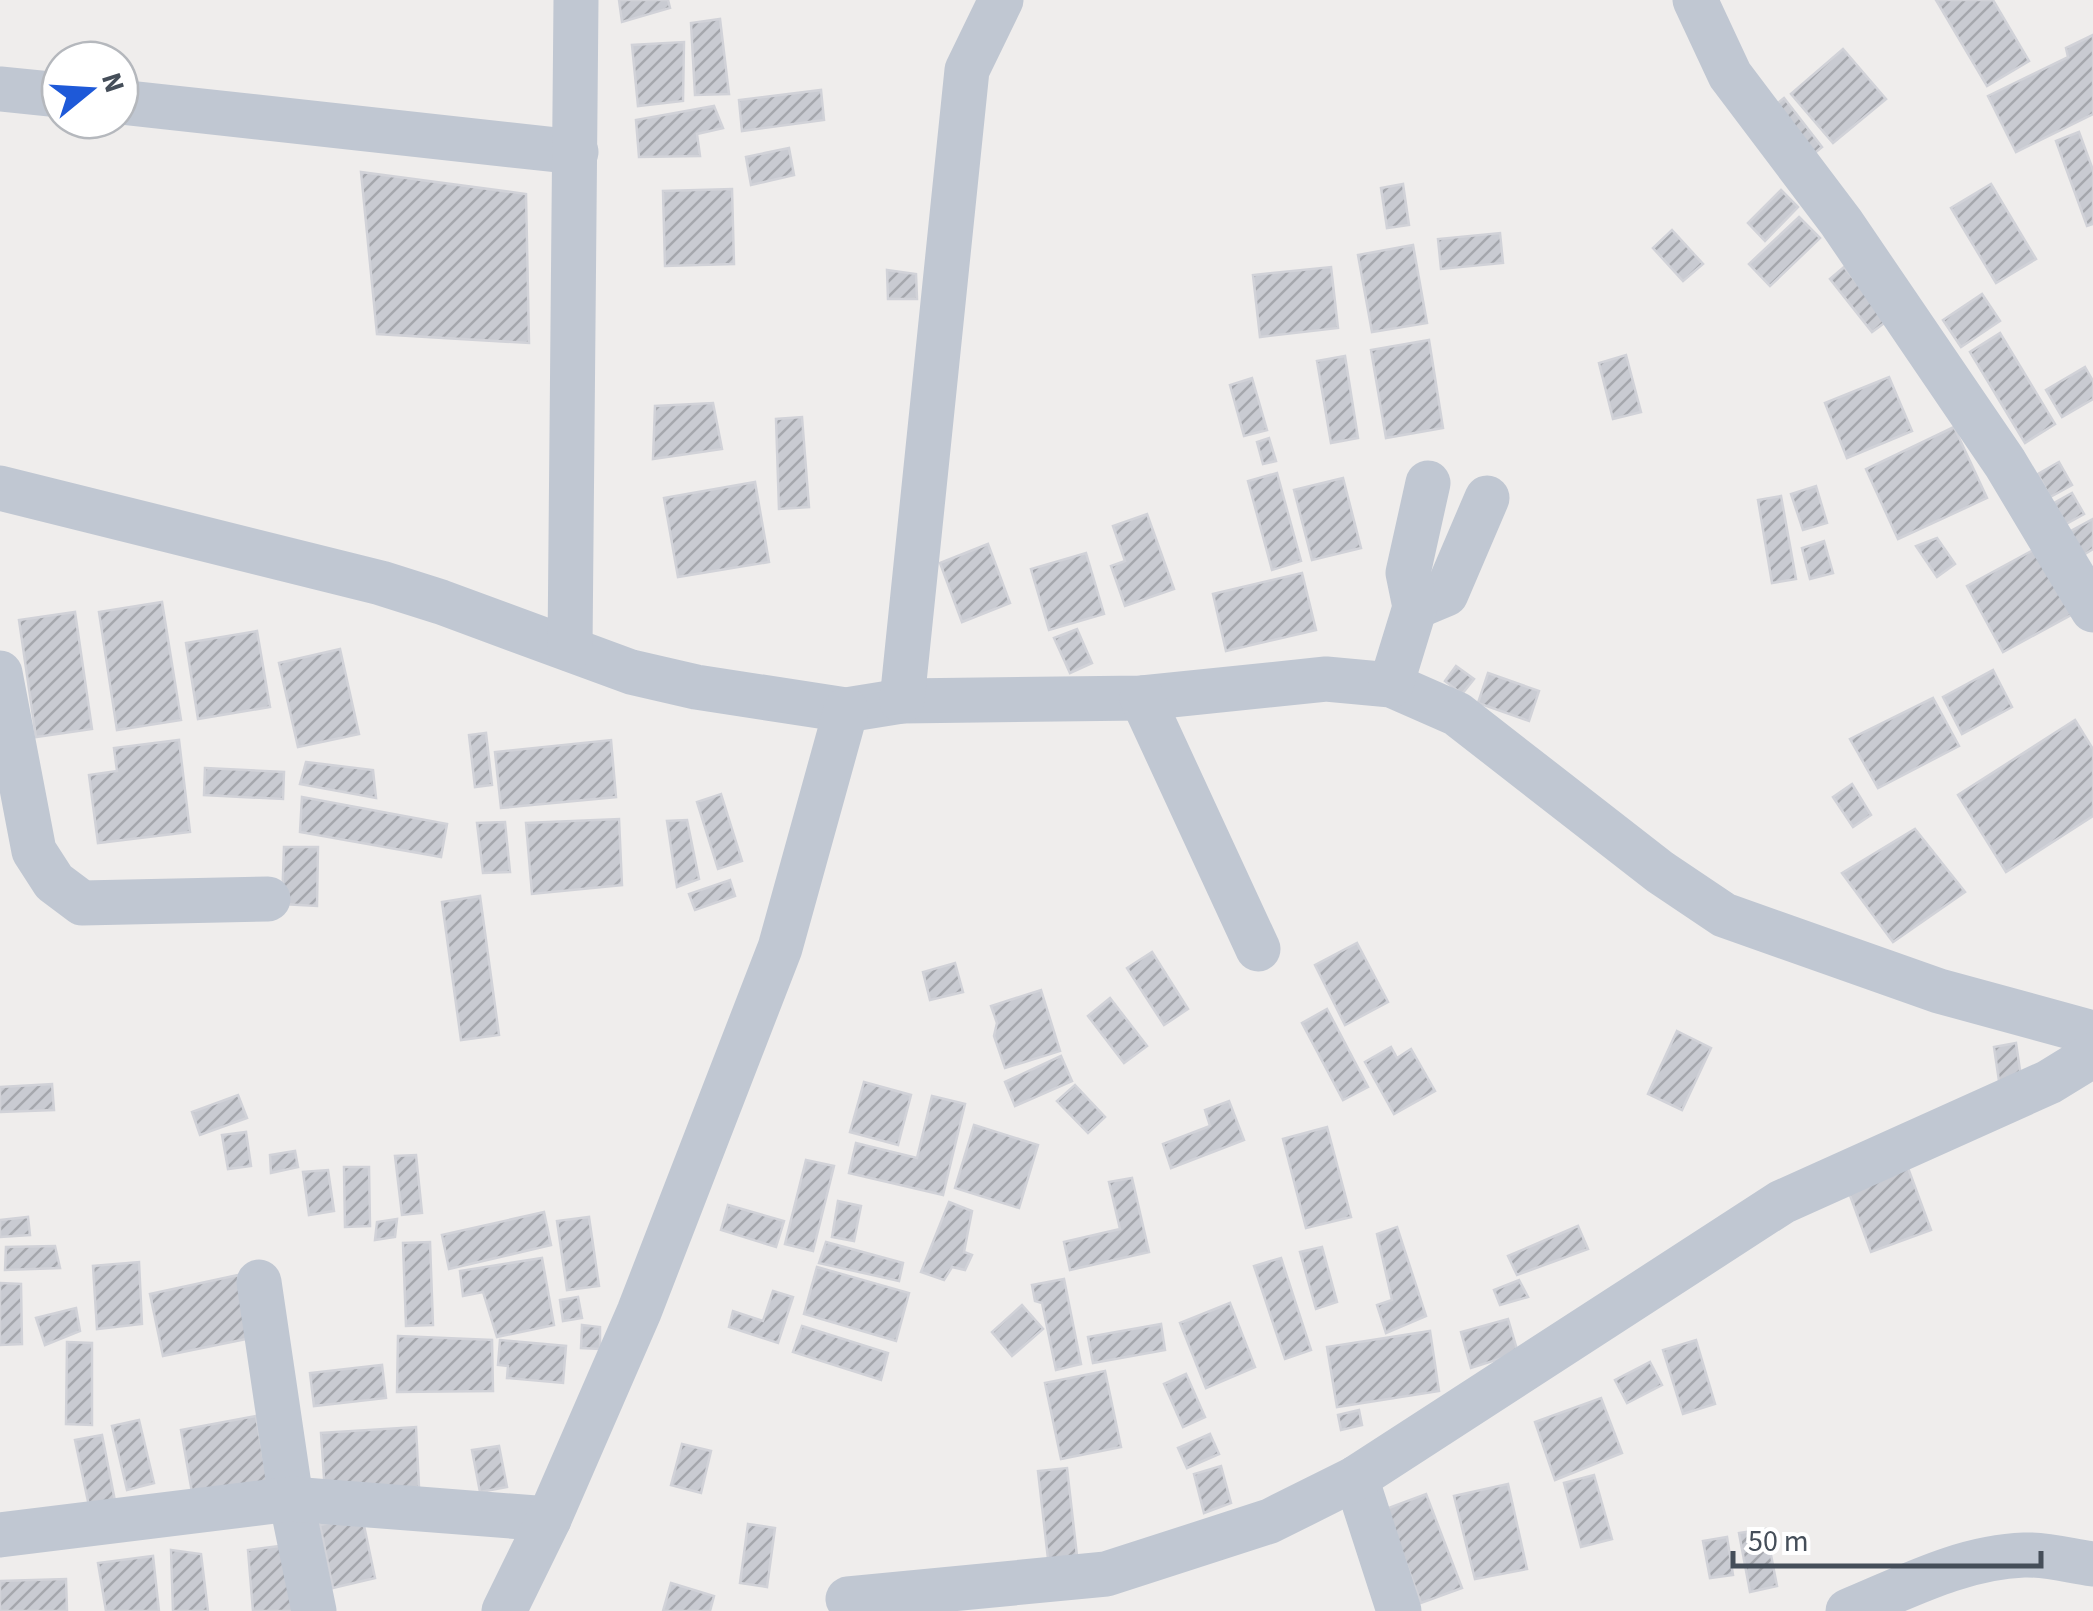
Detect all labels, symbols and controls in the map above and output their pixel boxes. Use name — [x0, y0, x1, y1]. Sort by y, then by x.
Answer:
north arrow — [40, 40, 140, 140]
text: N — [91, 68, 135, 98]
scale bar — [1733, 1506, 2040, 1568]
text: 50 m — [1748, 1520, 1809, 1563]

